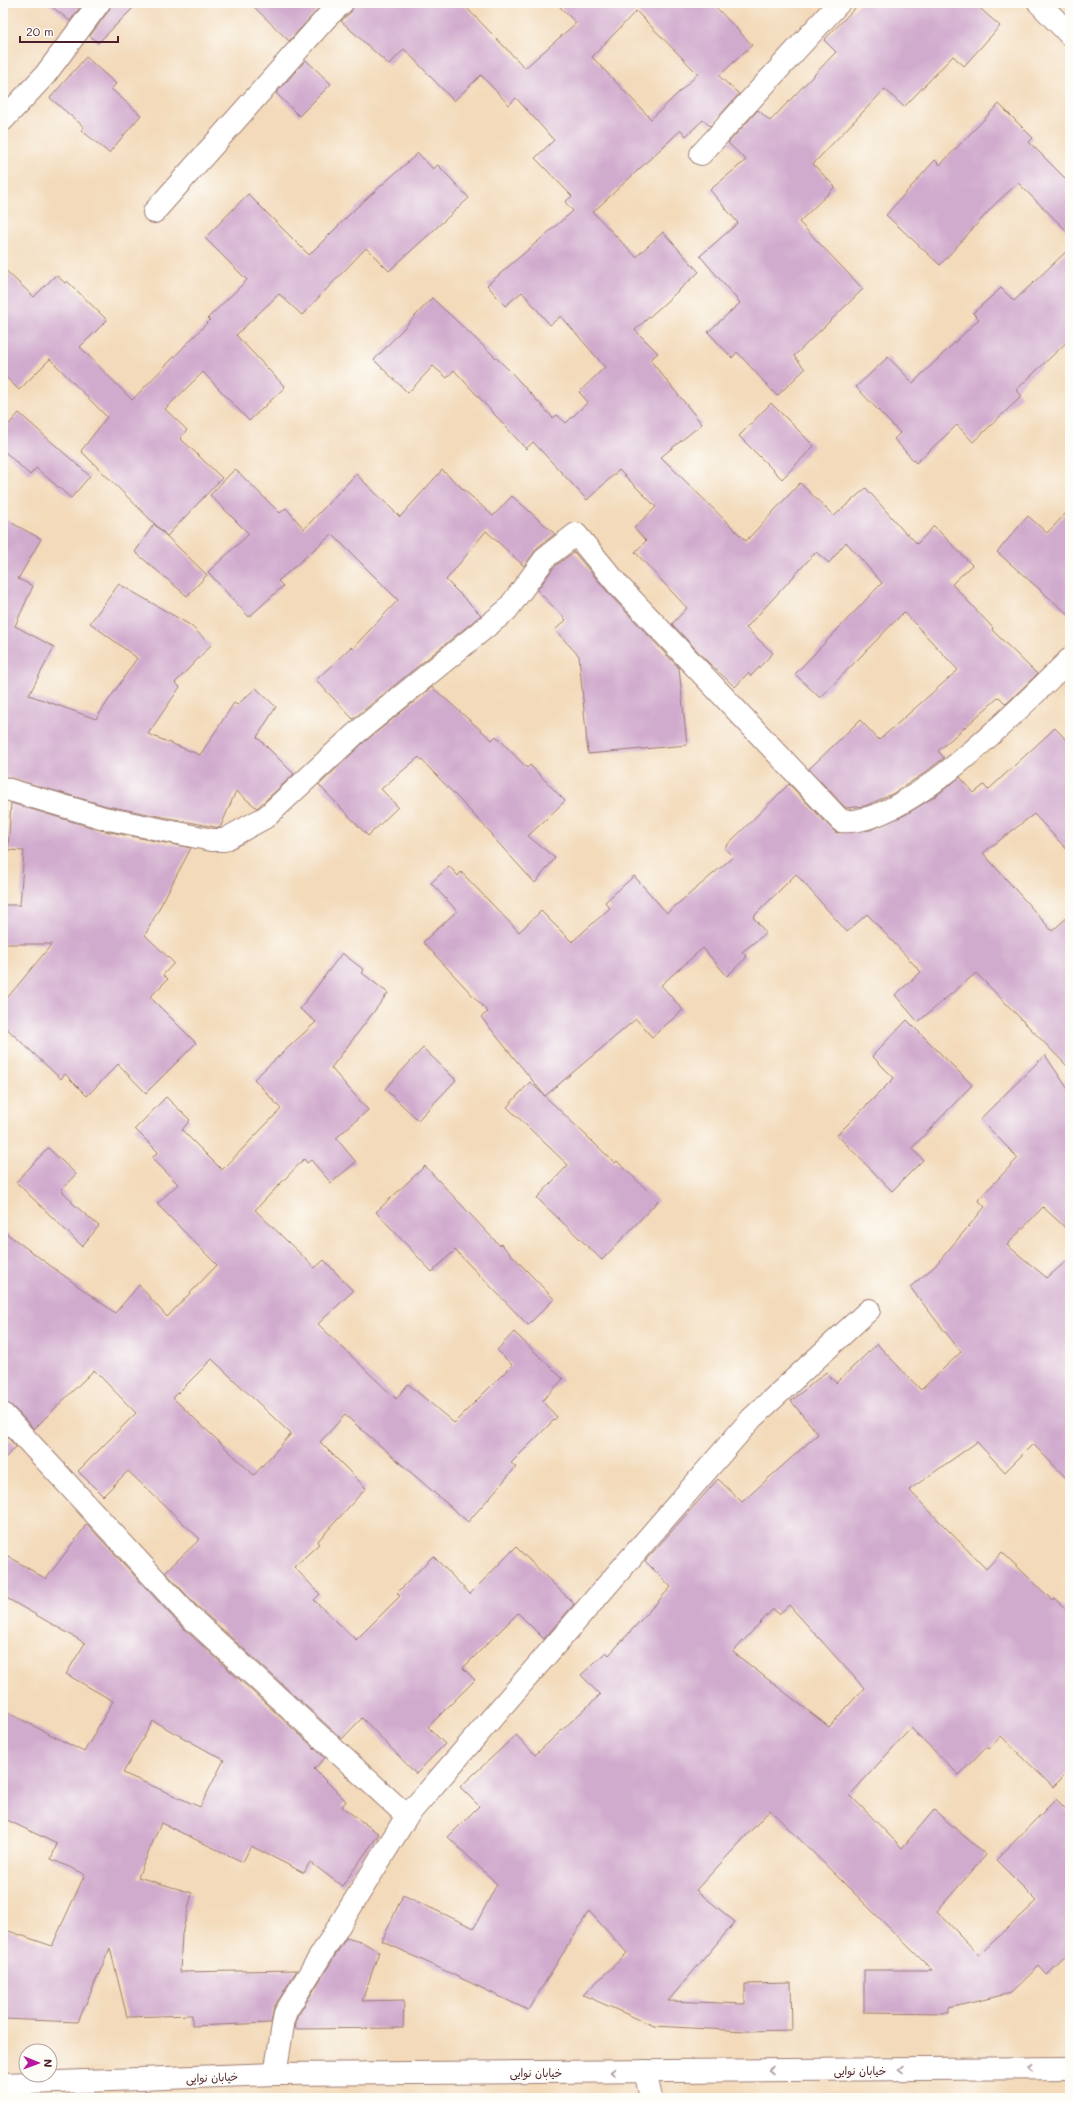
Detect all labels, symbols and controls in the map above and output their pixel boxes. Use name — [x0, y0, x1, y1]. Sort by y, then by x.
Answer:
scale bar — [20, 18, 118, 44]
text: 20 m — [26, 23, 54, 39]
north arrow — [18, 2043, 58, 2083]
text: N — [41, 2059, 56, 2067]
street label: خیابان نوایی — [834, 2063, 886, 2079]
one-way arrow — [1028, 2064, 1034, 2072]
street label: خیابان نوایی — [510, 2065, 562, 2081]
one-way arrow — [898, 2065, 904, 2073]
one-way arrow — [768, 2066, 774, 2074]
one-way arrow — [610, 2068, 616, 2076]
street label: خیابان نوایی — [186, 2069, 239, 2086]

